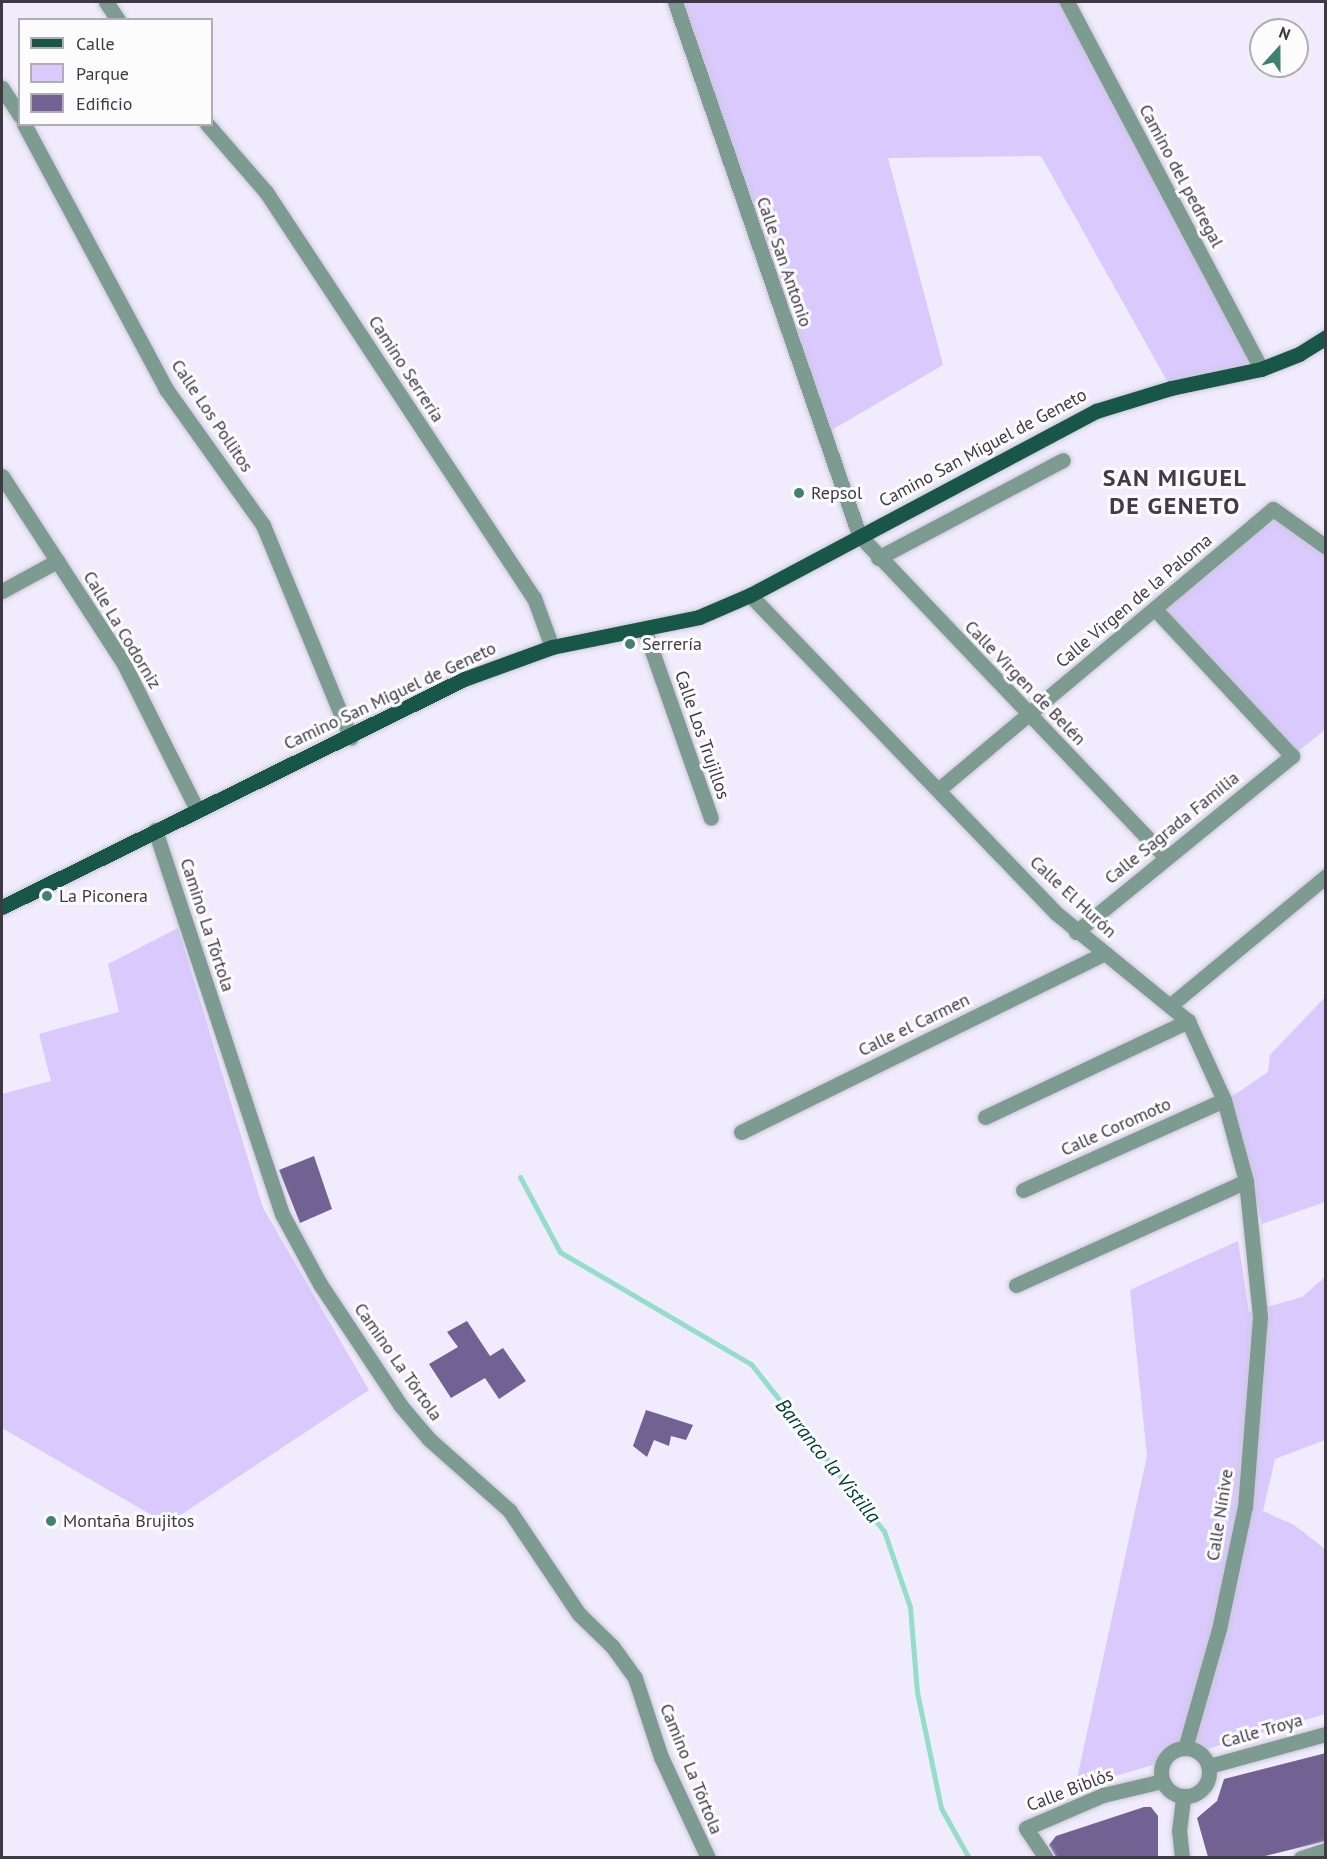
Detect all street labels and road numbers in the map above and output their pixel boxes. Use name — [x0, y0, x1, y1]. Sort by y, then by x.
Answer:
street label: Camino del pedregal — [1134, 101, 1228, 251]
street label: Calle San Antonio — [752, 194, 816, 330]
street label: Camino Serrería — [364, 312, 448, 426]
street label: Calle Los Pollitos — [166, 356, 258, 476]
street label: Camino San Miguel de Geneto — [876, 384, 1090, 512]
street label: Calle Virgen de la Paloma — [1051, 529, 1217, 673]
street label: Calle La Codorniz — [78, 567, 166, 693]
street label: Calle Virgen de Belén — [960, 616, 1090, 750]
street label: Camino San Miguel de Geneto — [280, 637, 500, 755]
street label: Calle Los Trujillos — [670, 668, 734, 802]
street label: Calle Sagrada Familia — [1100, 767, 1244, 889]
street label: Calle El Hurón — [1025, 851, 1121, 943]
street label: Camino La Tórtola — [175, 855, 239, 995]
street label: Calle el Carmen — [855, 989, 973, 1061]
street label: Calle Coromoto — [1058, 1093, 1174, 1161]
street label: Camino La Tórtola — [349, 1299, 447, 1425]
street label: Calle Nínive — [1202, 1468, 1238, 1562]
street label: Camino La Tórtola — [655, 1700, 727, 1838]
street label: Calle Troya — [1218, 1709, 1306, 1753]
street label: Calle Biblós — [1024, 1764, 1116, 1816]

